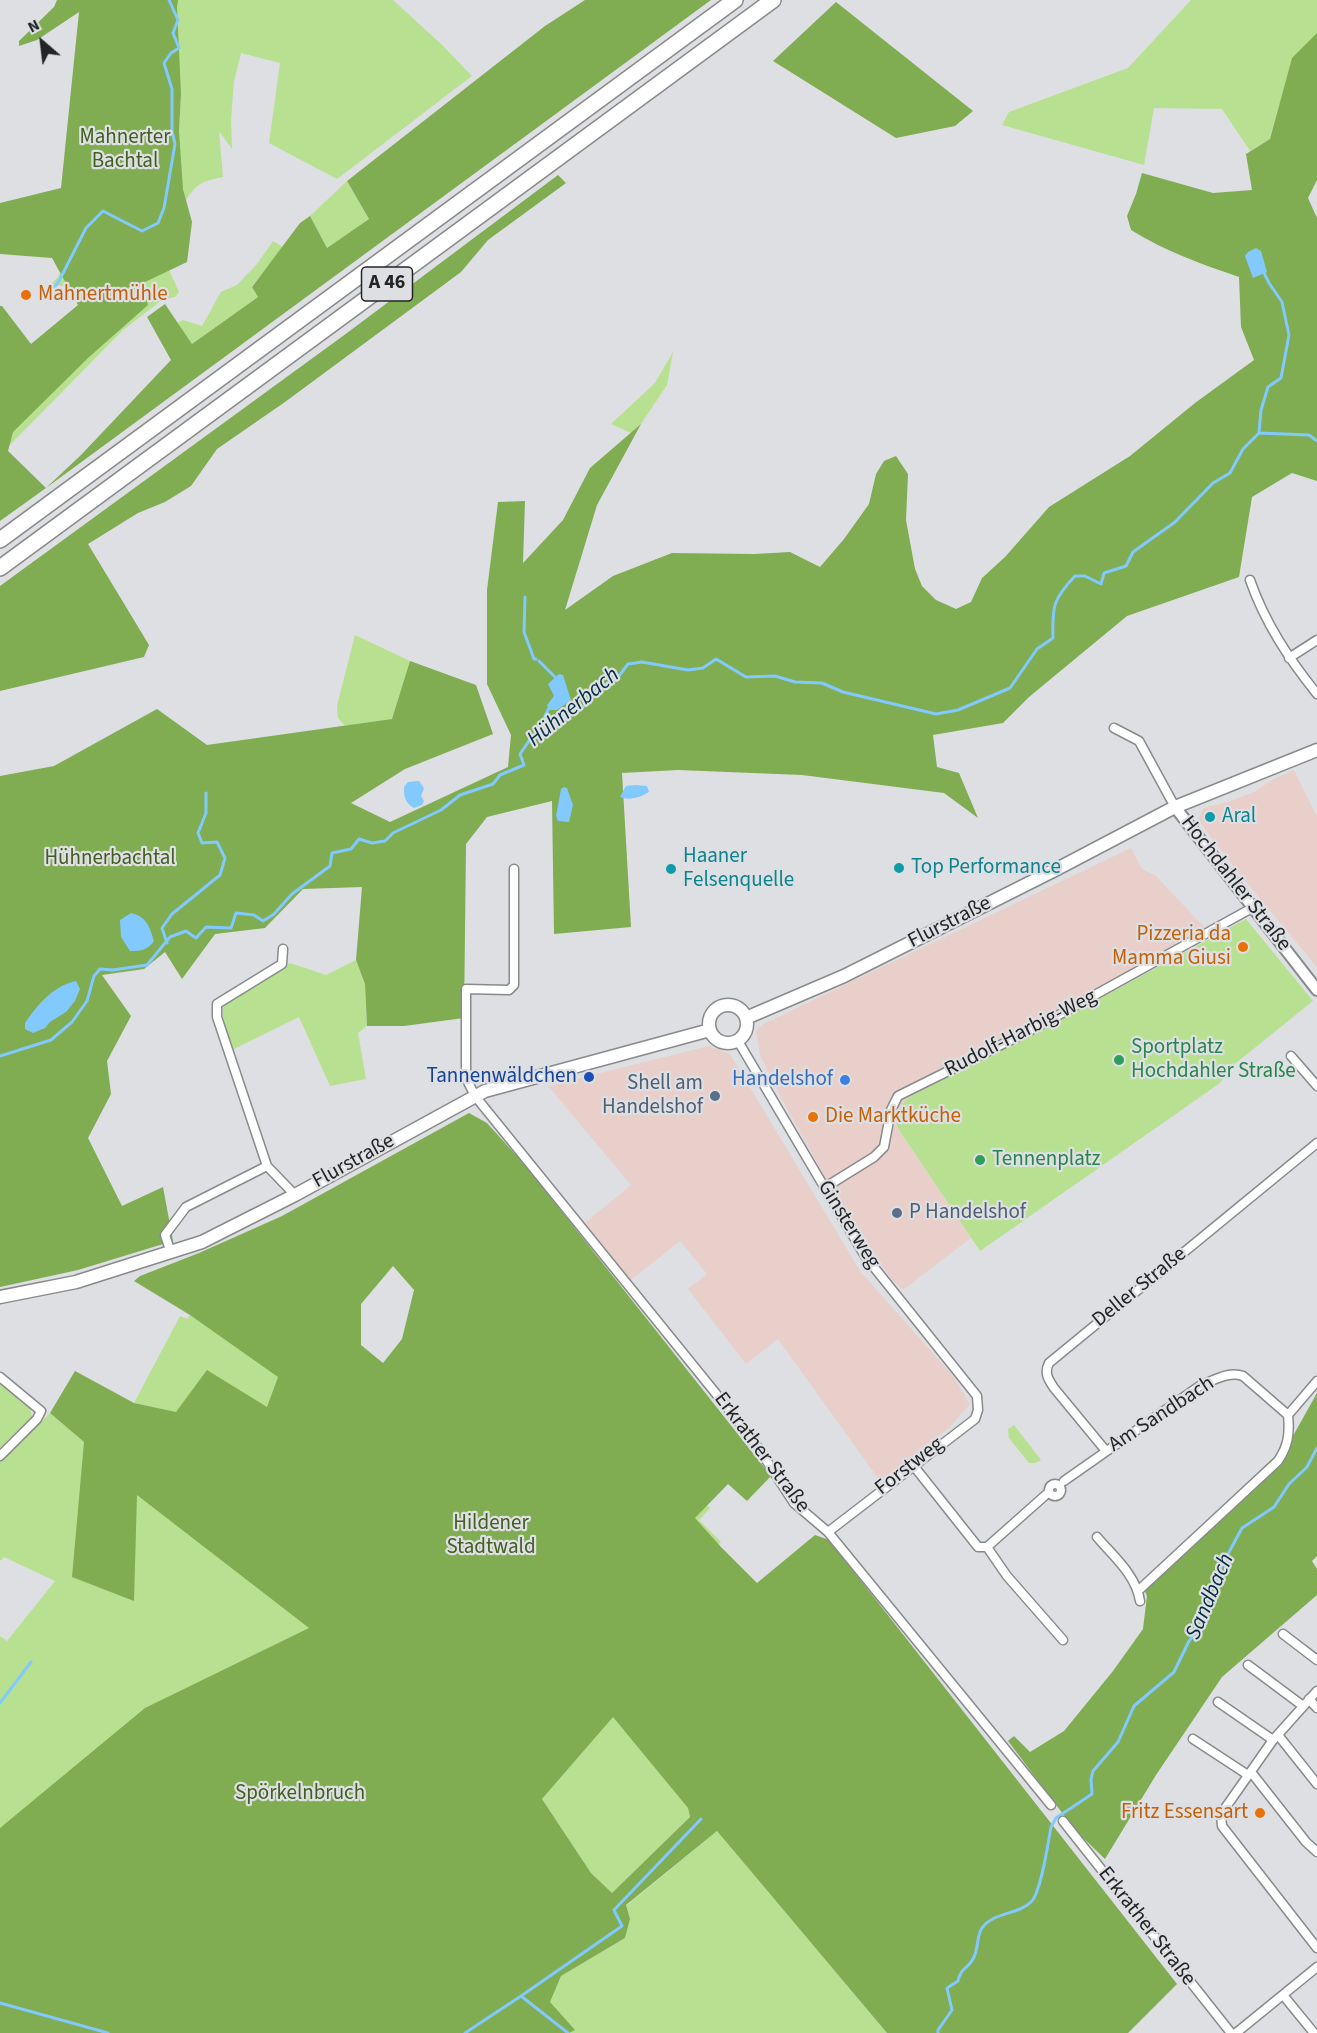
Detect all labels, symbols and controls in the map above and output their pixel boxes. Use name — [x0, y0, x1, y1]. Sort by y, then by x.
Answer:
north arrow — [12, 12, 72, 72]
text: N — [24, 14, 43, 38]
park label: Mahnerter Bachtal — [80, 125, 170, 175]
road number: A 46 — [362, 267, 412, 301]
place label: Mahnertmühle — [38, 282, 168, 308]
marker: Mahnertmühle — [19, 288, 33, 302]
water label: Hühnerbach — [523, 663, 625, 753]
place label: Aral — [1222, 804, 1256, 830]
marker: Aral — [1203, 810, 1217, 824]
street label: Hochdahler Straße — [1174, 811, 1296, 957]
place label: Haaner Felsenquelle — [683, 844, 794, 894]
park label: Hühnerbachtal — [44, 846, 176, 872]
place label: Top Performance — [911, 855, 1061, 881]
marker: Top Performance — [892, 861, 906, 875]
marker: Haaner Felsenquelle — [664, 862, 678, 876]
street label: Flurstraße — [904, 891, 996, 955]
place label: Pizzeria da Mamma Giusi — [1112, 922, 1231, 972]
marker: Pizzeria da Mamma Giusi — [1236, 940, 1250, 954]
street label: Rudolf-Harbig-Weg — [941, 985, 1101, 1083]
place label: Sportplatz Hochdahler Straße — [1131, 1035, 1296, 1085]
marker: Sportplatz Hochdahler Straße — [1112, 1053, 1126, 1067]
place label: Tannenwäldchen — [426, 1064, 577, 1090]
place label: Handelshof — [732, 1067, 833, 1093]
marker: Tannenwäldchen — [582, 1070, 596, 1084]
place label: Shell am Handelshof — [602, 1071, 703, 1121]
marker: Handelshof — [838, 1073, 852, 1087]
marker: Shell am Handelshof — [708, 1089, 722, 1103]
place label: Die Marktküche — [825, 1104, 961, 1130]
marker: Die Marktküche — [806, 1110, 820, 1124]
street label: Flurstraße — [309, 1129, 399, 1195]
place label: Tennenplatz — [992, 1147, 1100, 1173]
marker: Tennenplatz — [973, 1153, 987, 1167]
street label: Ginsterweg — [811, 1176, 885, 1274]
place label: P Handelshof — [909, 1200, 1026, 1226]
marker: P Handelshof — [890, 1206, 904, 1220]
street label: Deller Straße — [1088, 1242, 1192, 1334]
street label: Am Sandbach — [1104, 1372, 1220, 1458]
street label: Erkrather Straße — [708, 1388, 814, 1518]
street label: Forstweg — [871, 1432, 949, 1502]
park label: Hildener Stadtwald — [446, 1511, 536, 1561]
water label: Sandbach — [1181, 1550, 1241, 1644]
park label: Spörkelnbruch — [235, 1781, 365, 1807]
place label: Fritz Essensart — [1121, 1800, 1248, 1826]
marker: Fritz Essensart — [1253, 1806, 1267, 1820]
street label: Erkrather Straße — [1092, 1863, 1200, 1991]

